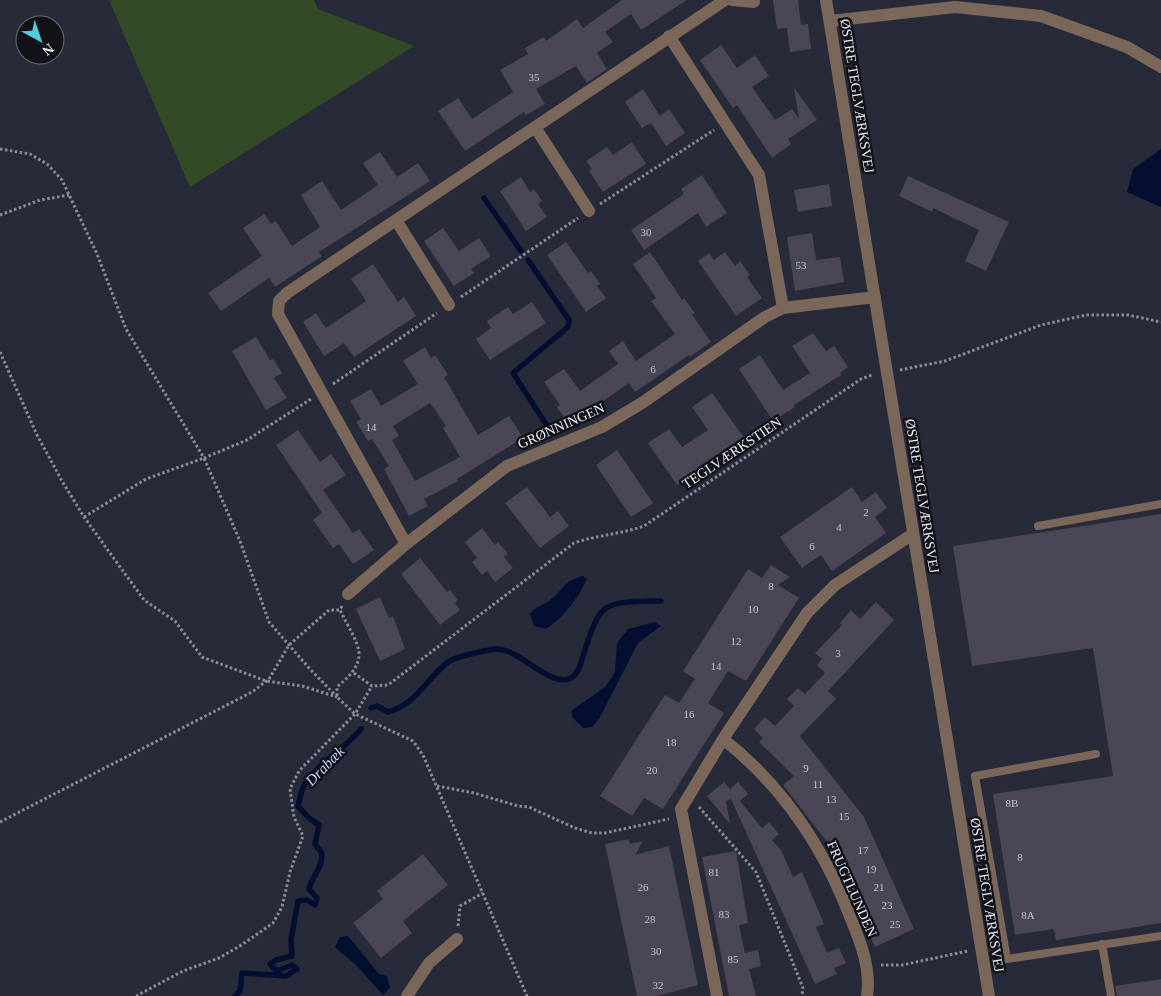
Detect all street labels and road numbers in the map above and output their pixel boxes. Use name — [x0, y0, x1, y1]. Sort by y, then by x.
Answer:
street label: ØSTRE TEGLVÆRKSVEJ — [837, 18, 877, 175]
street label: GRØNNINGEN — [515, 400, 607, 452]
street label: TEGLVÆRKSTIEN — [680, 414, 784, 492]
street label: ØSTRE TEGLVÆRKSVEJ — [902, 418, 942, 575]
street label: ØSTRE TEGLVÆRKSVEJ — [967, 817, 1007, 974]
street label: FRUGTLUNDEN — [824, 839, 880, 939]

